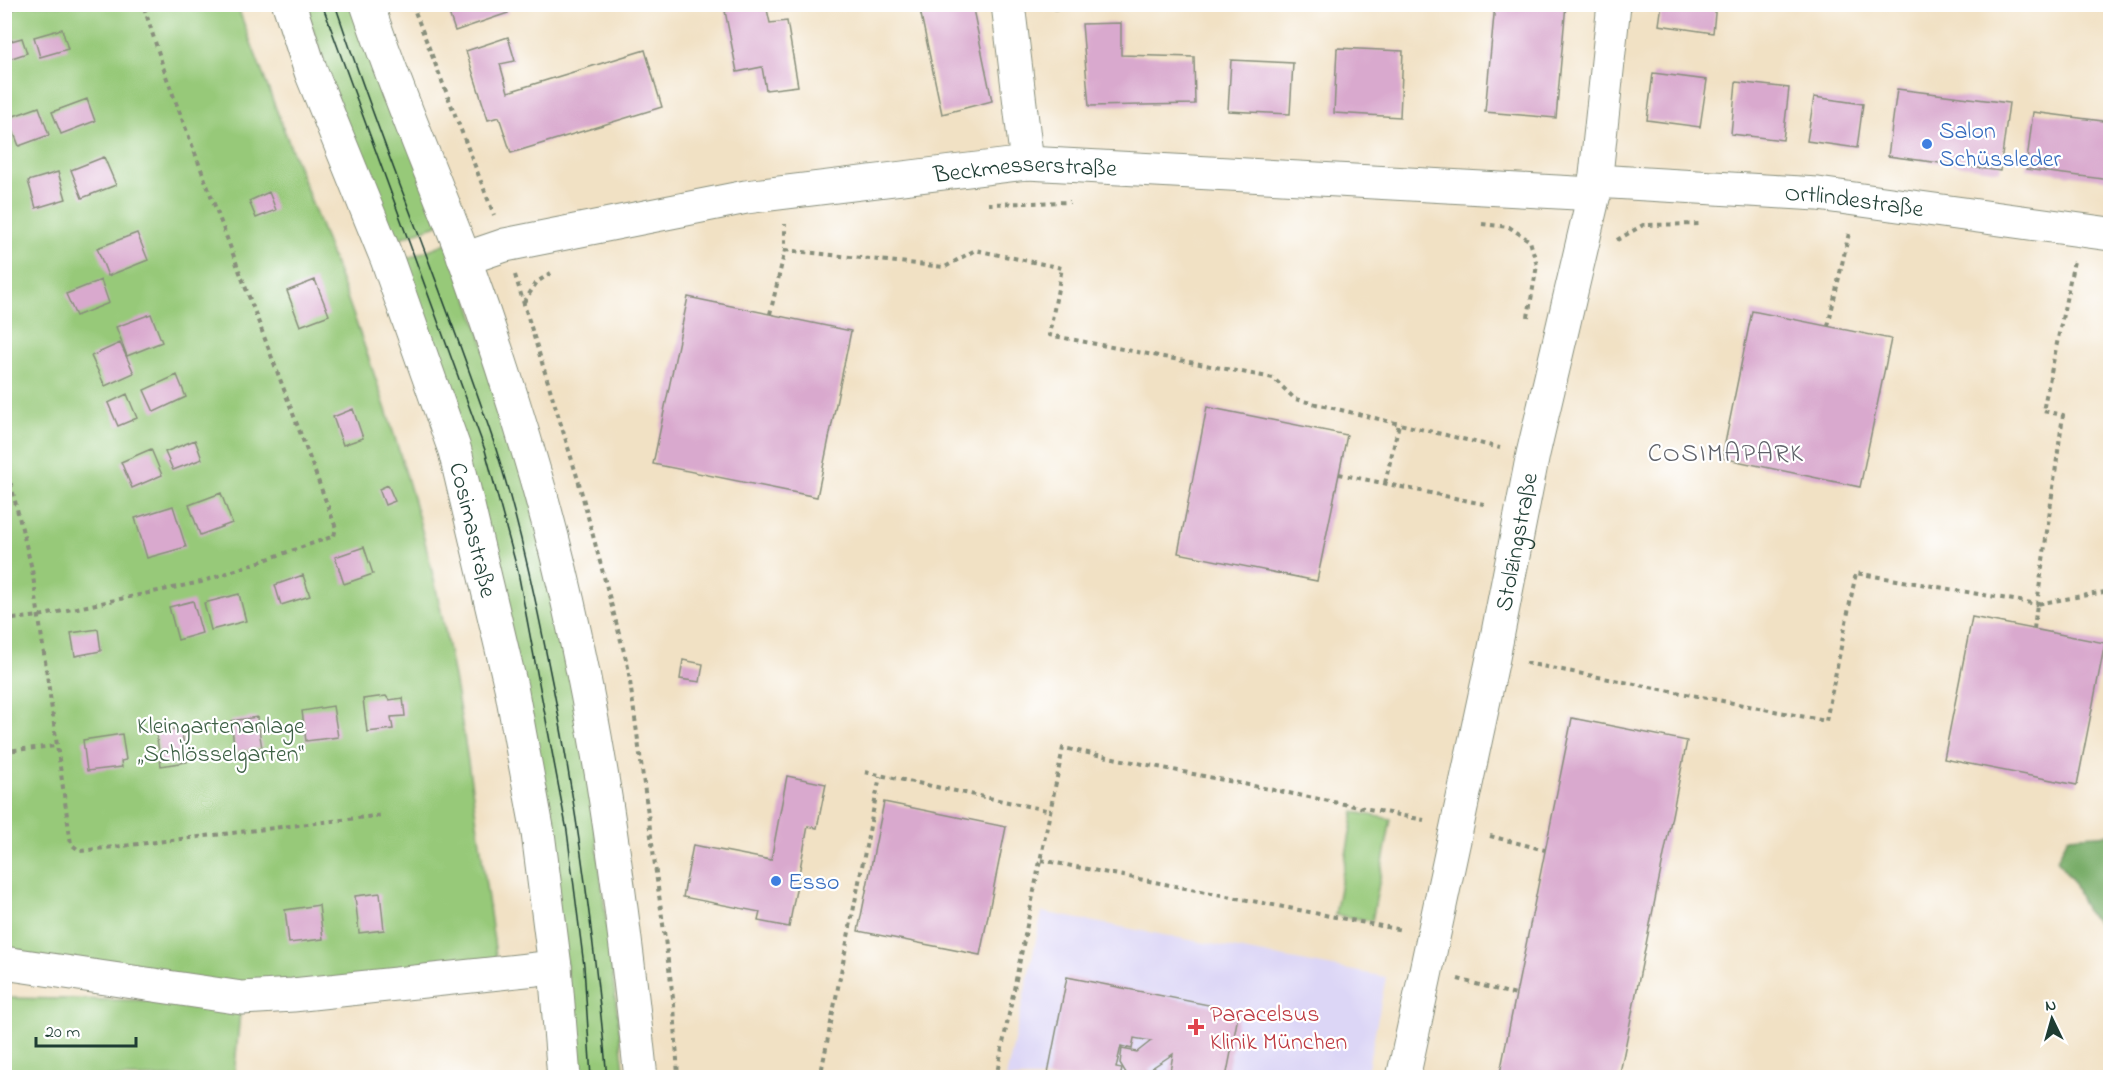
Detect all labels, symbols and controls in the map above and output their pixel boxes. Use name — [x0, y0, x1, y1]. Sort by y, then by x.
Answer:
place label: Salon Schüssleder — [1939, 115, 2062, 178]
marker: Salon Schüssleder — [1920, 137, 1934, 151]
street label: Beckmesserstraße — [931, 148, 1118, 194]
street label: Ortlindestraße — [1784, 177, 1926, 228]
district label: COSIMAPARK — [1648, 436, 1804, 474]
street label: Cosimastraße — [438, 459, 504, 602]
street label: Stolzingstraße — [1488, 470, 1549, 614]
park label: Kleingartenanlage „Schlösselgarten“ — [137, 710, 305, 773]
place label: Esso — [788, 866, 839, 901]
marker: Esso — [769, 874, 783, 888]
north arrow — [2022, 989, 2082, 1049]
text: N — [2044, 994, 2057, 1018]
place label: Paracelsus Klinik München — [1210, 998, 1347, 1061]
scale bar — [36, 1010, 136, 1048]
marker: Paracelsus Klinik München — [1187, 1018, 1205, 1036]
text: 20 m — [45, 1020, 80, 1046]

